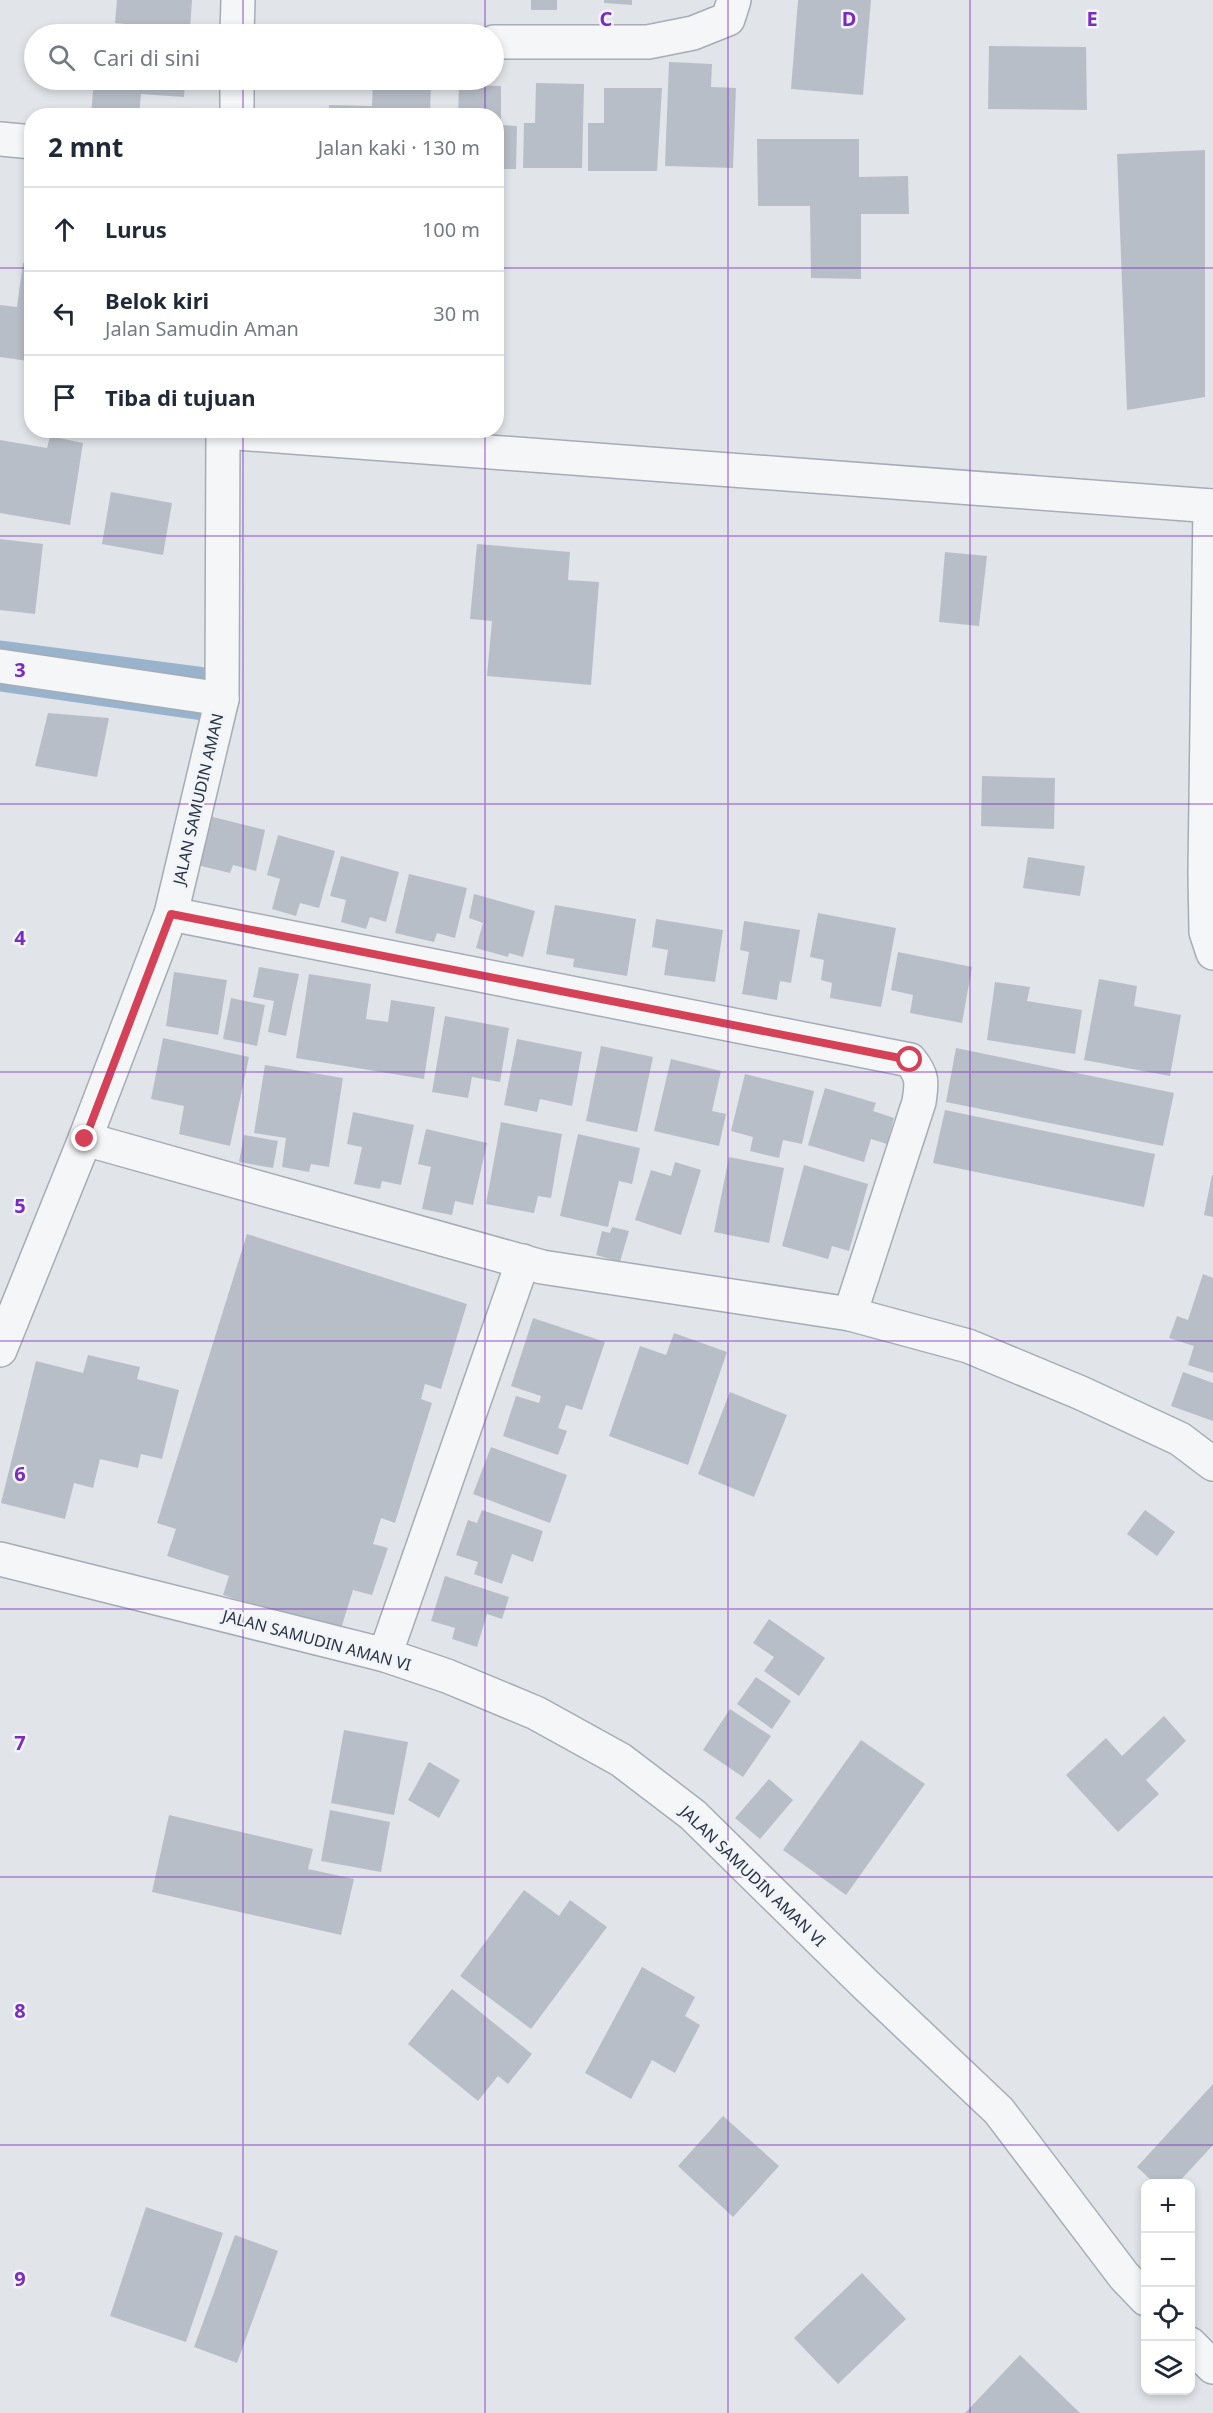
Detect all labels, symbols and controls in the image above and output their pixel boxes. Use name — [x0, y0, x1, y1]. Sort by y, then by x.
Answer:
text: C — [600, 5, 613, 32]
text: D — [842, 5, 856, 32]
text: E — [1086, 5, 1098, 32]
search box — [24, 24, 504, 90]
icon: search — [45, 41, 78, 74]
text: Cari di sini — [93, 42, 200, 72]
text: 2 mnt — [48, 129, 123, 165]
text: Jalan kaki · 130 m — [318, 134, 480, 161]
icon: ahead — [48, 213, 81, 246]
text: Lurus — [105, 214, 167, 244]
text: 100 m — [422, 216, 480, 243]
text: Belok kiri — [105, 285, 209, 315]
icon: left — [48, 297, 81, 330]
text: 30 m — [433, 300, 480, 327]
text: Jalan Samudin Aman — [105, 315, 299, 342]
icon: arrive — [48, 381, 81, 414]
text: Tiba di tujuan — [105, 382, 255, 412]
text: 3 — [14, 656, 26, 683]
street label: JALAN SAMUDIN AMAN — [167, 711, 228, 889]
text: 4 — [14, 924, 26, 951]
route start — [896, 1046, 922, 1072]
route end — [71, 1125, 97, 1151]
text: 5 — [14, 1192, 26, 1219]
text: 6 — [14, 1460, 26, 1487]
street label: JALAN SAMUDIN AMAN VI — [218, 1604, 414, 1676]
text: 7 — [14, 1729, 26, 1756]
street label: JALAN SAMUDIN AMAN VI — [674, 1799, 831, 1951]
text: 8 — [14, 1997, 26, 2024]
map controls — [1141, 2179, 1195, 2395]
button: + — [1141, 2179, 1195, 2233]
button: − — [1141, 2233, 1195, 2287]
text: 9 — [14, 2265, 26, 2292]
button: locate — [1141, 2287, 1195, 2341]
button: layers — [1141, 2341, 1195, 2395]

